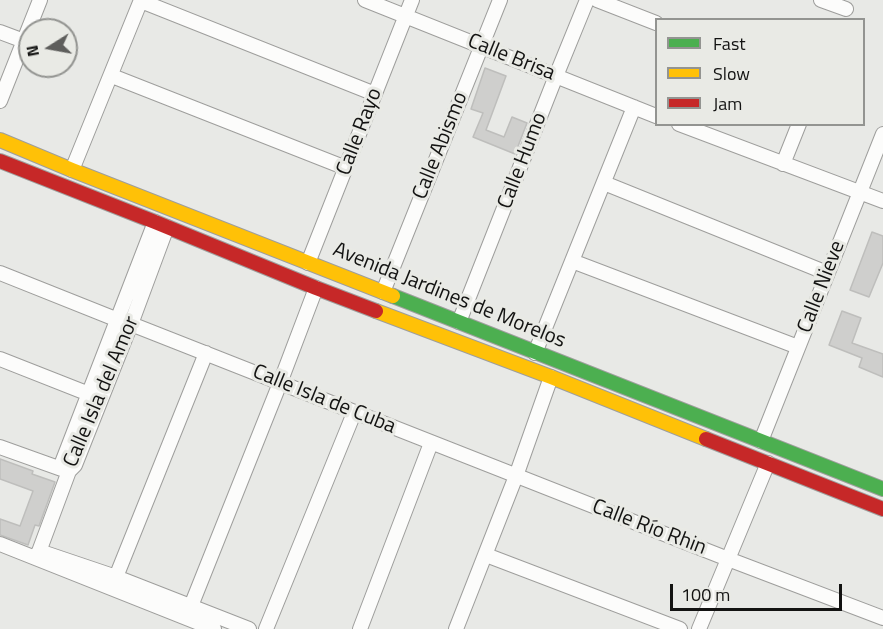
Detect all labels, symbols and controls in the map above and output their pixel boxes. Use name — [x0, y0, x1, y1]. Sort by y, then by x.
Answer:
north arrow — [18, 18, 78, 78]
legend — [655, 18, 865, 126]
street label: Calle Brisa — [464, 29, 558, 87]
text: Fast — [713, 30, 746, 57]
text: N — [19, 43, 45, 59]
text: Slow — [713, 60, 750, 87]
street label: Calle Rayo — [332, 85, 388, 179]
street label: Calle Abismo — [408, 89, 474, 203]
text: Jam — [713, 90, 742, 117]
street label: Calle Humo — [493, 109, 553, 213]
street label: Calle Nieve — [793, 237, 851, 337]
street label: Avenida Jardines de Morelos — [329, 238, 569, 354]
street label: Calle Isla del Amor — [59, 313, 145, 471]
street label: Calle Isla de Cuba — [249, 360, 399, 440]
street label: Calle Río Rhin — [588, 495, 710, 561]
scale bar — [673, 572, 846, 610]
text: 100 m — [681, 581, 730, 608]

